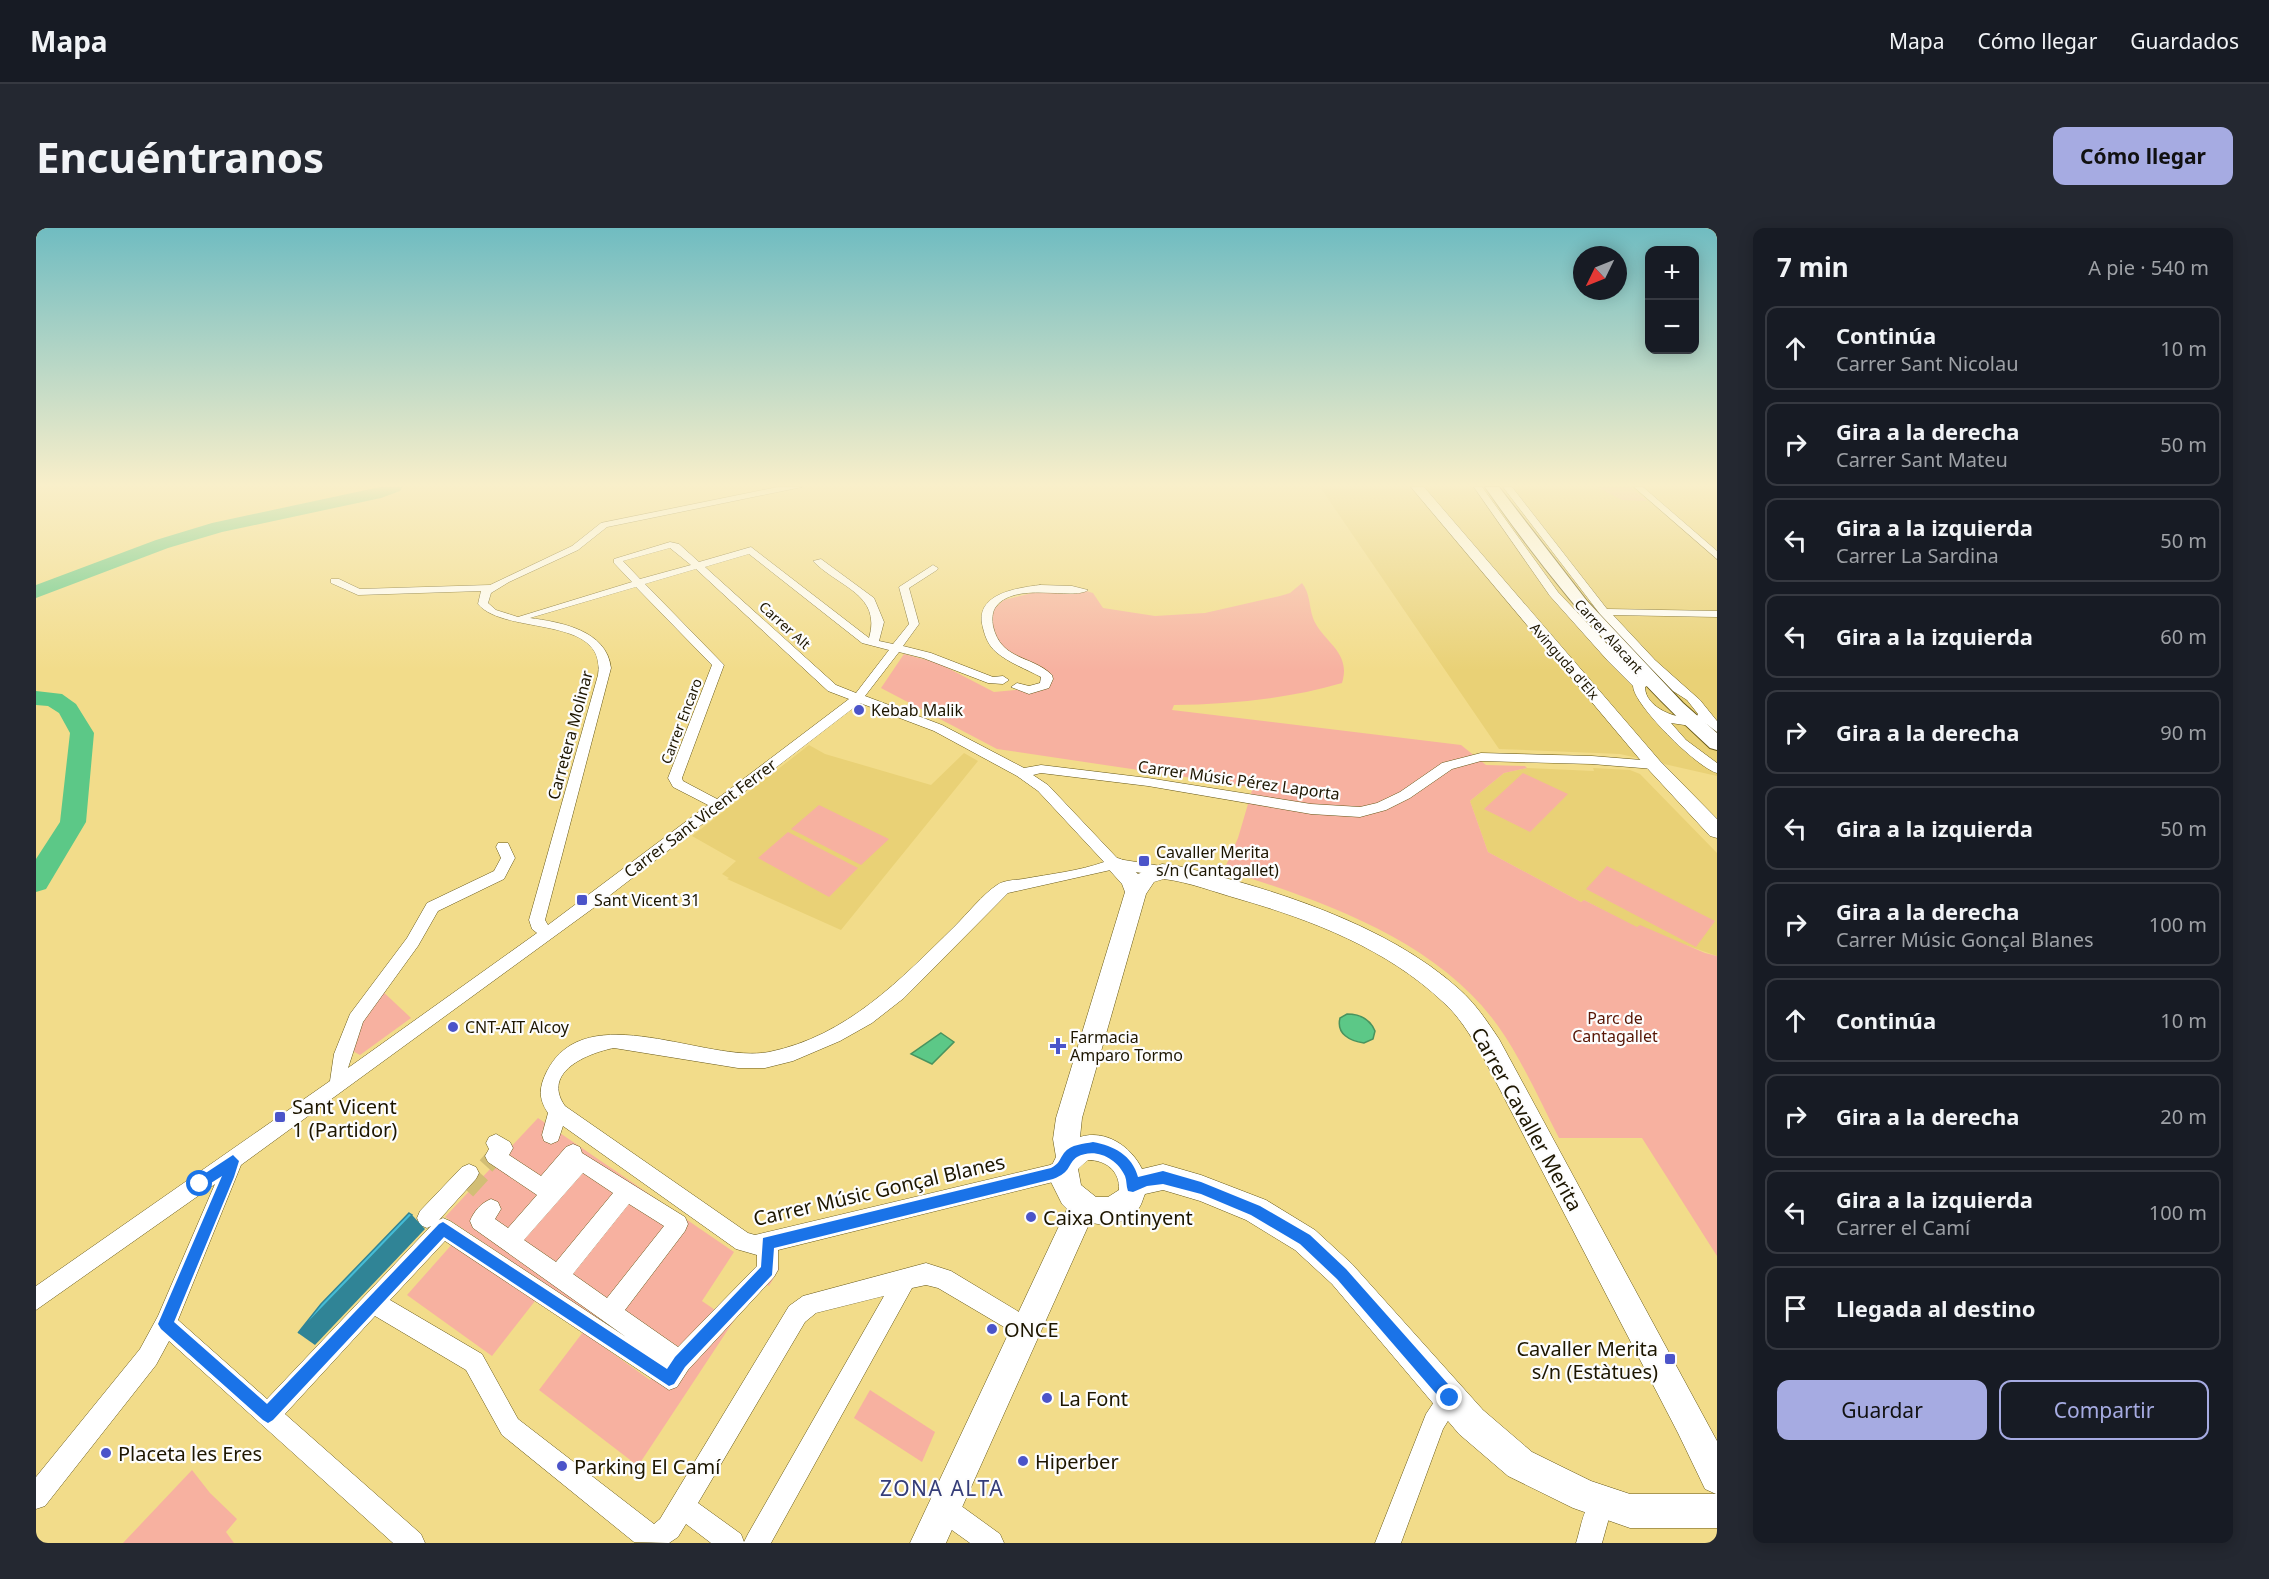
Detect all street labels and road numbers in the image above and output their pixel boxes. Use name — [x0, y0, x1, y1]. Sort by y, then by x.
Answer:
street label: Carrer Alacant — [1570, 595, 1648, 677]
street label: Carrer Alt — [755, 597, 815, 653]
street label: Avinguda d'Elx — [1526, 618, 1604, 704]
street label: Carretera Molinar — [542, 667, 598, 802]
street label: Carrer Encaro — [656, 675, 706, 767]
street label: Carrer Sant Vicent Ferrer — [619, 753, 781, 883]
street label: Carrer Músic Pérez Laporta — [1137, 755, 1341, 805]
street label: Carrer Cavaller Merita — [1465, 1022, 1589, 1216]
street label: Carrer Músic Gonçal Blanes — [750, 1148, 1008, 1232]

